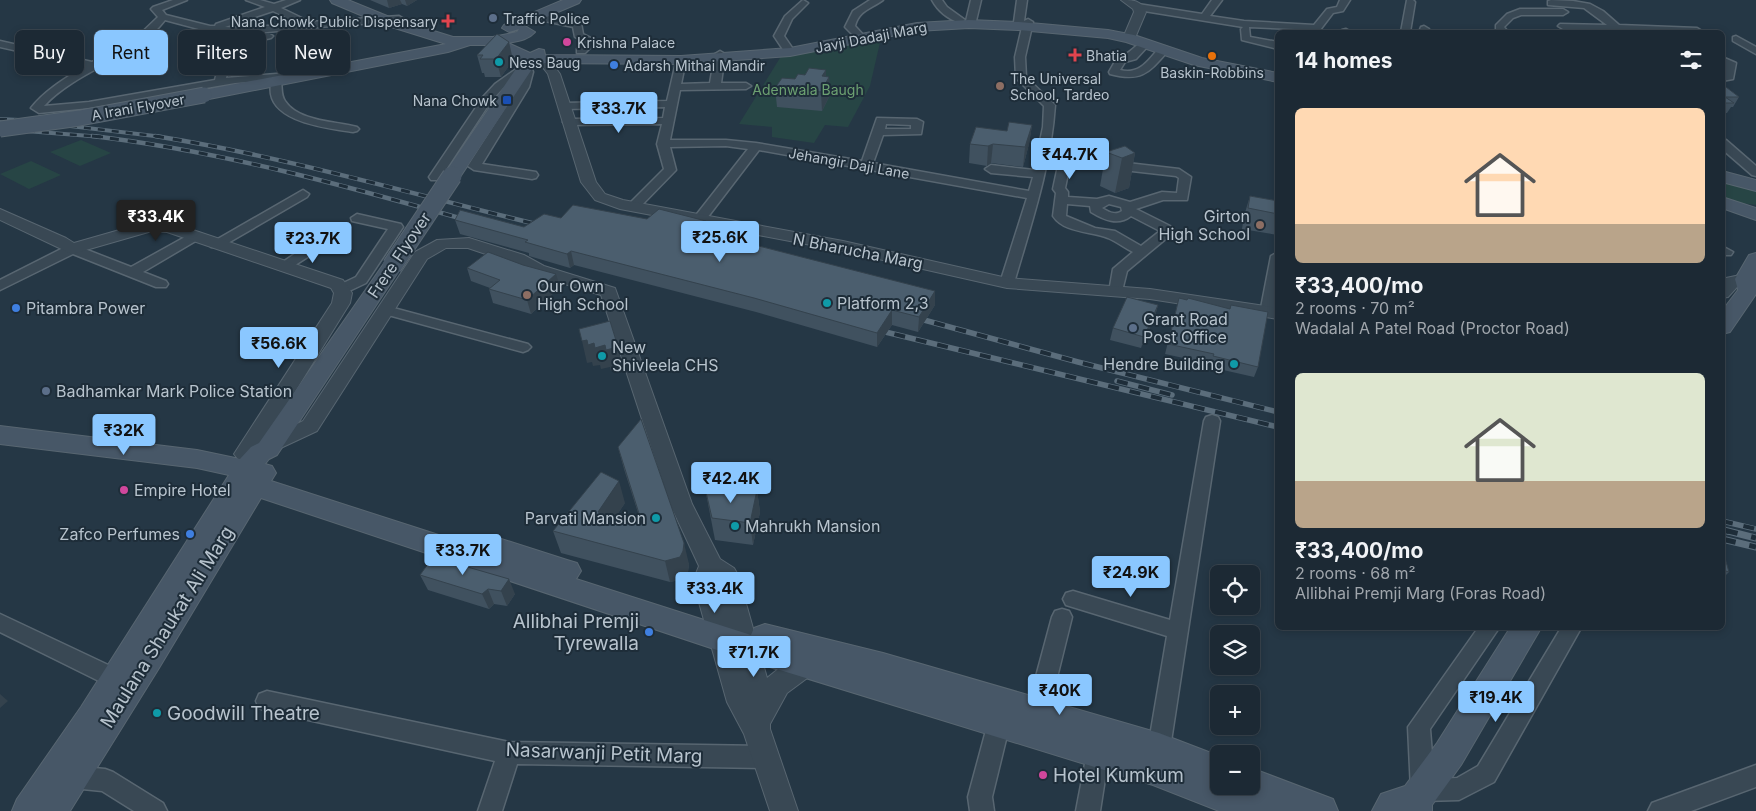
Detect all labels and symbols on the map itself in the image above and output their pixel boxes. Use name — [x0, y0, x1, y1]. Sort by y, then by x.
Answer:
place label: Traffic Police — [503, 10, 590, 27]
marker: Traffic Police — [487, 12, 499, 24]
place label: Nana Chowk Public Dispensary — [231, 13, 438, 30]
marker: Nana Chowk Public Dispensary — [442, 15, 454, 27]
street label: Javji Dadaji Marg — [814, 18, 928, 56]
place label: Krishna Palace — [577, 34, 675, 51]
marker: Krishna Palace — [561, 36, 573, 48]
place label: Bhatia — [1086, 47, 1127, 64]
marker: Bhatia — [1068, 48, 1082, 62]
marker: Baskin-Robbins — [1206, 50, 1218, 62]
place label: Ness Baug — [509, 54, 580, 71]
marker: Ness Baug — [493, 56, 505, 68]
place label: Adarsh Mithai Mandir — [624, 57, 765, 74]
marker: Adarsh Mithai Mandir — [608, 59, 620, 71]
place label: Baskin-Robbins — [1160, 64, 1264, 81]
place label: The Universal School, Tardeo — [1010, 70, 1109, 103]
marker: The Universal School, Tardeo — [994, 80, 1006, 92]
park label: Adenwala Baugh — [752, 81, 864, 98]
street label: A Irani Flyover — [90, 90, 186, 124]
place label: Nana Chowk — [413, 92, 497, 109]
pin: ₹33.7K — [578, 92, 660, 134]
marker: Nana Chowk — [501, 94, 513, 106]
pin: ₹44.7K — [1029, 138, 1111, 180]
street label: Jehangir Daji Lane — [787, 144, 911, 182]
pin: ₹33.4K — [115, 200, 197, 242]
place label: Girton High School — [1159, 206, 1250, 244]
street label: Frere Flyover — [363, 208, 435, 302]
marker: Girton High School — [1254, 219, 1266, 231]
pin: ₹25.6K — [679, 220, 761, 263]
pin: ₹23.7K — [272, 222, 354, 264]
street label: N Bharucha Marg — [791, 229, 925, 273]
place label: Our Own High School — [537, 276, 628, 314]
marker: Our Own High School — [521, 289, 533, 301]
place label: Platform 2,3 — [837, 293, 929, 313]
marker: Platform 2,3 — [821, 297, 833, 309]
place label: Pitambra Power — [26, 298, 145, 318]
marker: Pitambra Power — [10, 302, 22, 314]
place label: Grant Road Post Office — [1143, 309, 1228, 347]
marker: Grant Road Post Office — [1127, 322, 1139, 334]
pin: ₹56.6K — [238, 326, 320, 369]
place label: New Shivleela CHS — [612, 337, 718, 375]
marker: New Shivleela CHS — [596, 350, 608, 362]
place label: Hendre Building — [1103, 354, 1224, 374]
marker: Hendre Building — [1228, 358, 1240, 370]
place label: Badhamkar Mark Police Station — [56, 381, 292, 401]
marker: Badhamkar Mark Police Station — [40, 385, 52, 397]
pin: ₹32K — [94, 414, 154, 456]
pin: ₹42.4K — [690, 462, 772, 504]
place label: Empire Hotel — [134, 480, 231, 500]
marker: Empire Hotel — [118, 484, 130, 496]
place label: Parvati Mansion — [525, 508, 646, 528]
marker: Parvati Mansion — [650, 512, 662, 524]
place label: Mahrukh Mansion — [745, 516, 880, 536]
marker: Mahrukh Mansion — [729, 520, 741, 532]
street label: Maulana Shaukat Ali Marg — [95, 522, 239, 732]
place label: Zafco Perfumes — [59, 524, 180, 544]
marker: Zafco Perfumes — [184, 528, 196, 540]
pin: ₹33.7K — [422, 534, 504, 576]
pin: ₹24.9K — [1090, 556, 1172, 598]
pin: ₹33.4K — [674, 572, 756, 614]
place label: Allibhai Premji Tyrewalla — [513, 610, 639, 655]
marker: Allibhai Premji Tyrewalla — [643, 626, 655, 638]
pin: ₹71.7K — [713, 636, 795, 678]
pin: ₹40K — [1030, 674, 1090, 716]
pin: ₹19.4K — [1455, 680, 1537, 723]
place label: Goodwill Theatre — [167, 702, 320, 725]
marker: Goodwill Theatre — [151, 707, 163, 719]
street label: Nasarwanji Petit Marg — [505, 738, 703, 768]
place label: Hotel Kumkum — [1053, 764, 1184, 787]
marker: Hotel Kumkum — [1037, 769, 1049, 781]

